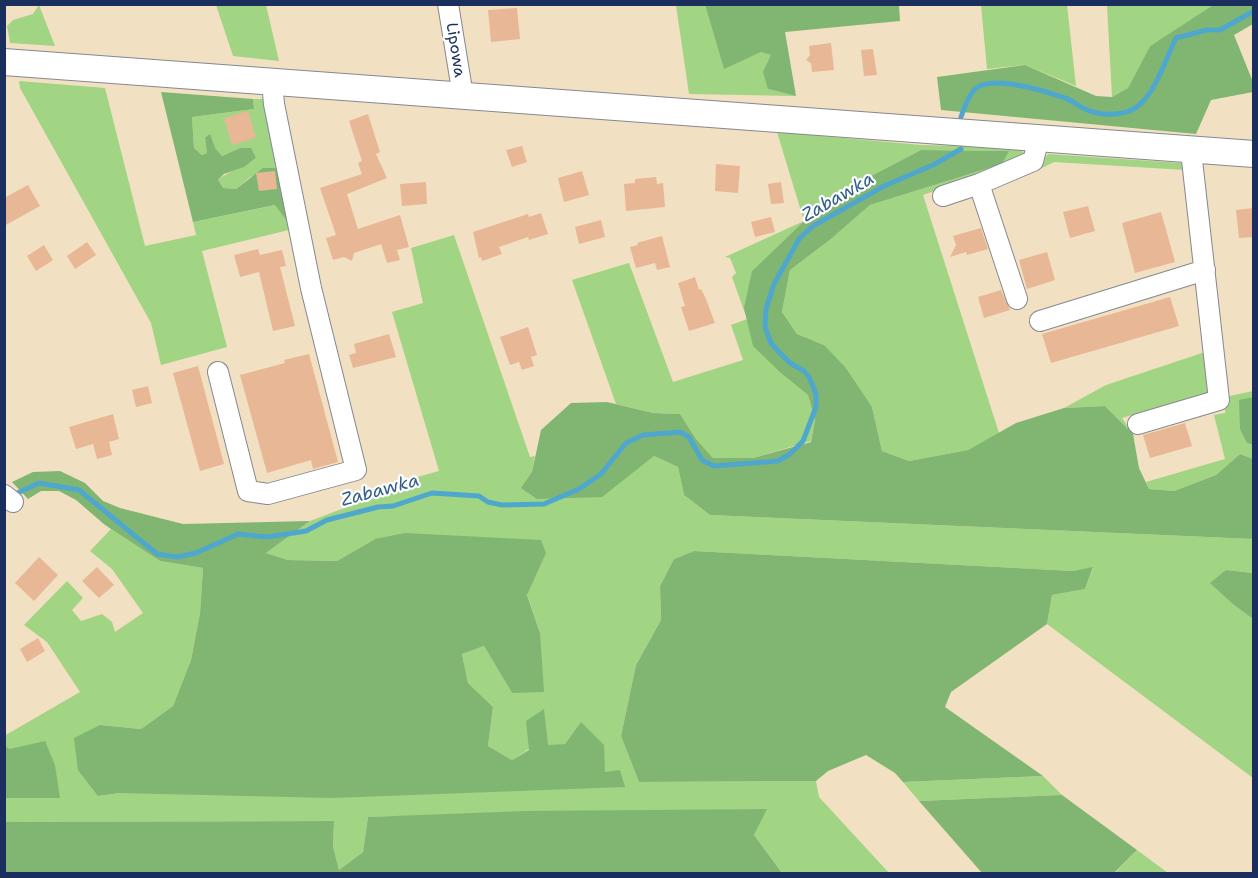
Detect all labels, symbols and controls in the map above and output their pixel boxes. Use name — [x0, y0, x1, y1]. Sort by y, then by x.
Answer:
street label: Lipowa — [441, 21, 469, 79]
water label: Zabawka — [798, 169, 878, 227]
water label: Zabawka — [338, 470, 422, 512]

